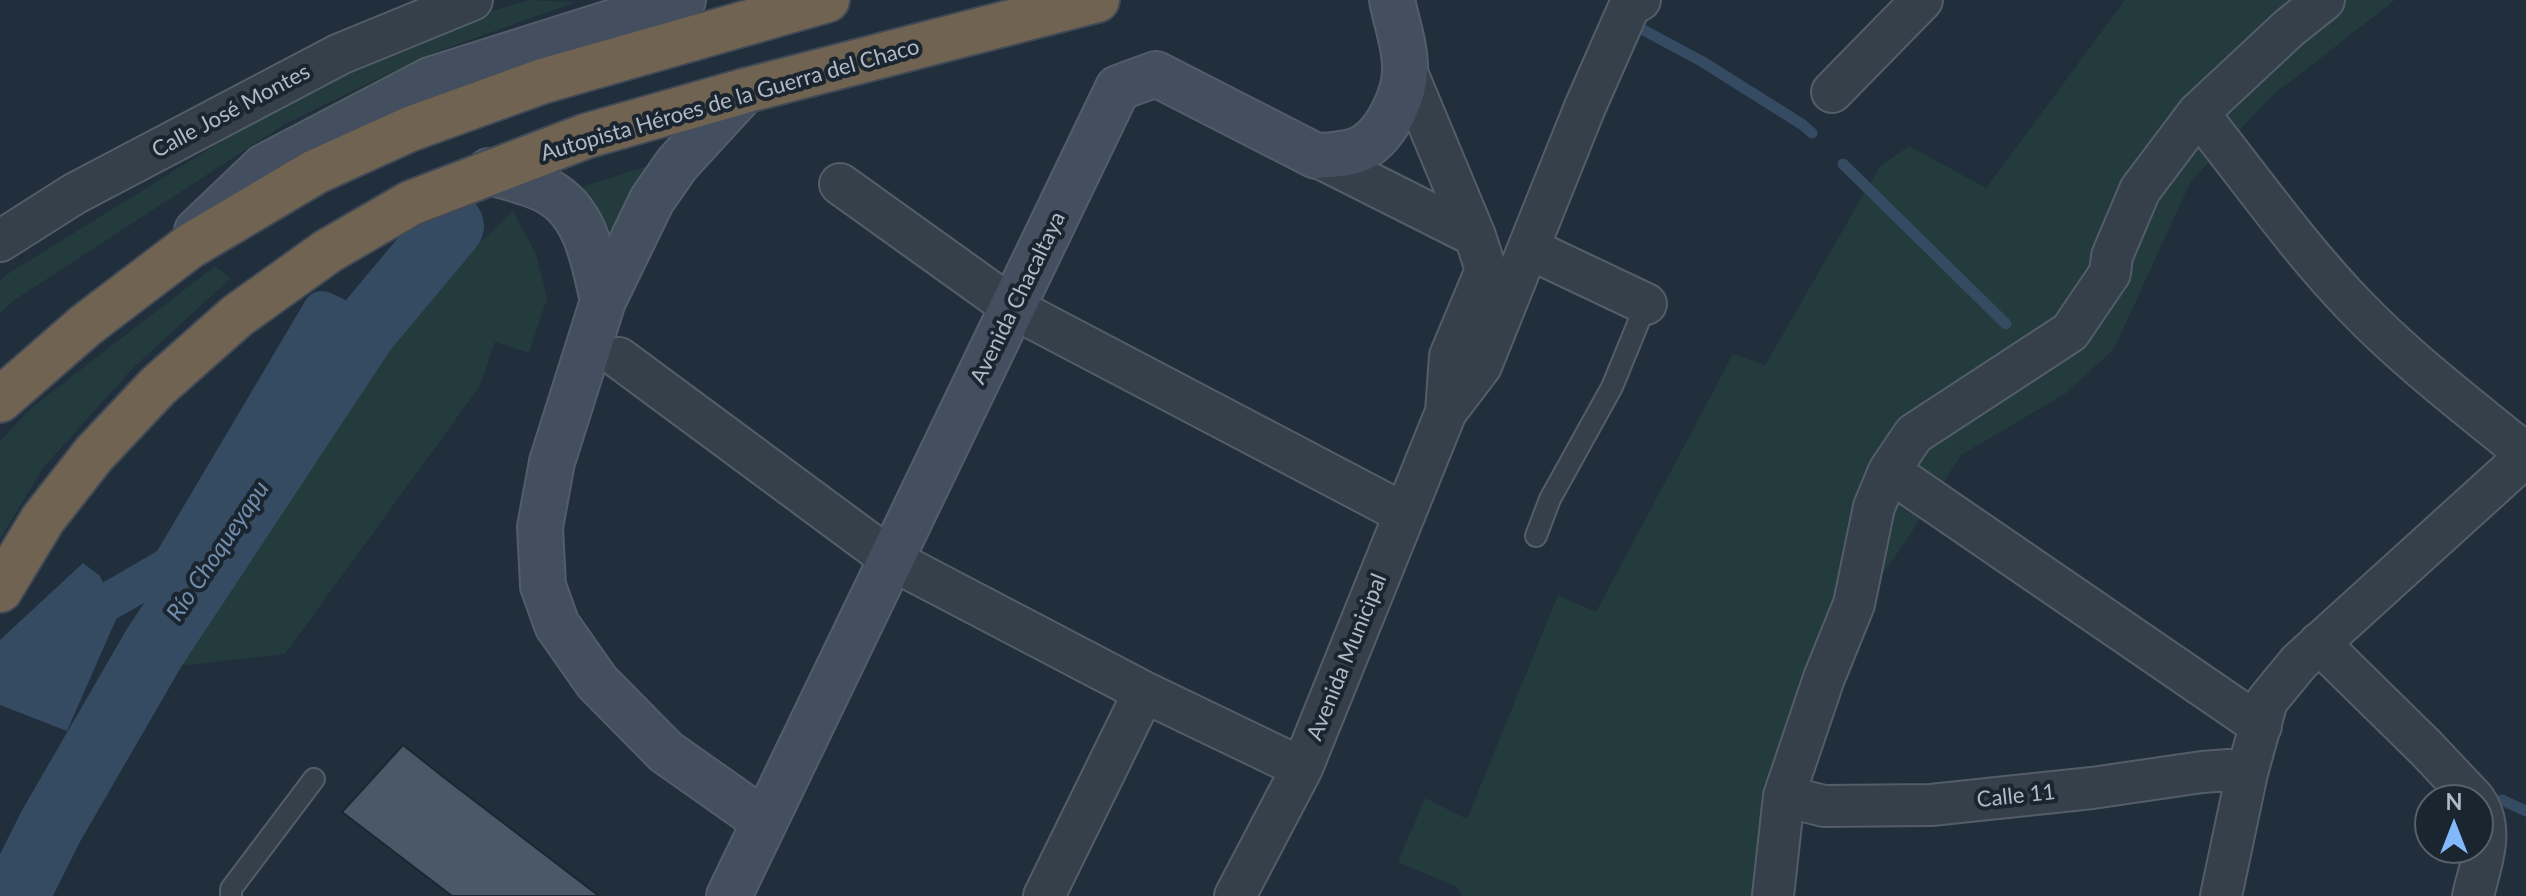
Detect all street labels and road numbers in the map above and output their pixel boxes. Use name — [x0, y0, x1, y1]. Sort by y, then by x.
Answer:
street label: Autopista Héroes de la Guerra del Chaco — [538, 33, 922, 167]
street label: Calle José Montes — [148, 58, 314, 164]
street label: Avenida Chacaltaya — [965, 208, 1071, 388]
street label: Avenida Municipal — [1302, 570, 1392, 744]
street label: Calle 11 — [1975, 779, 2057, 813]

